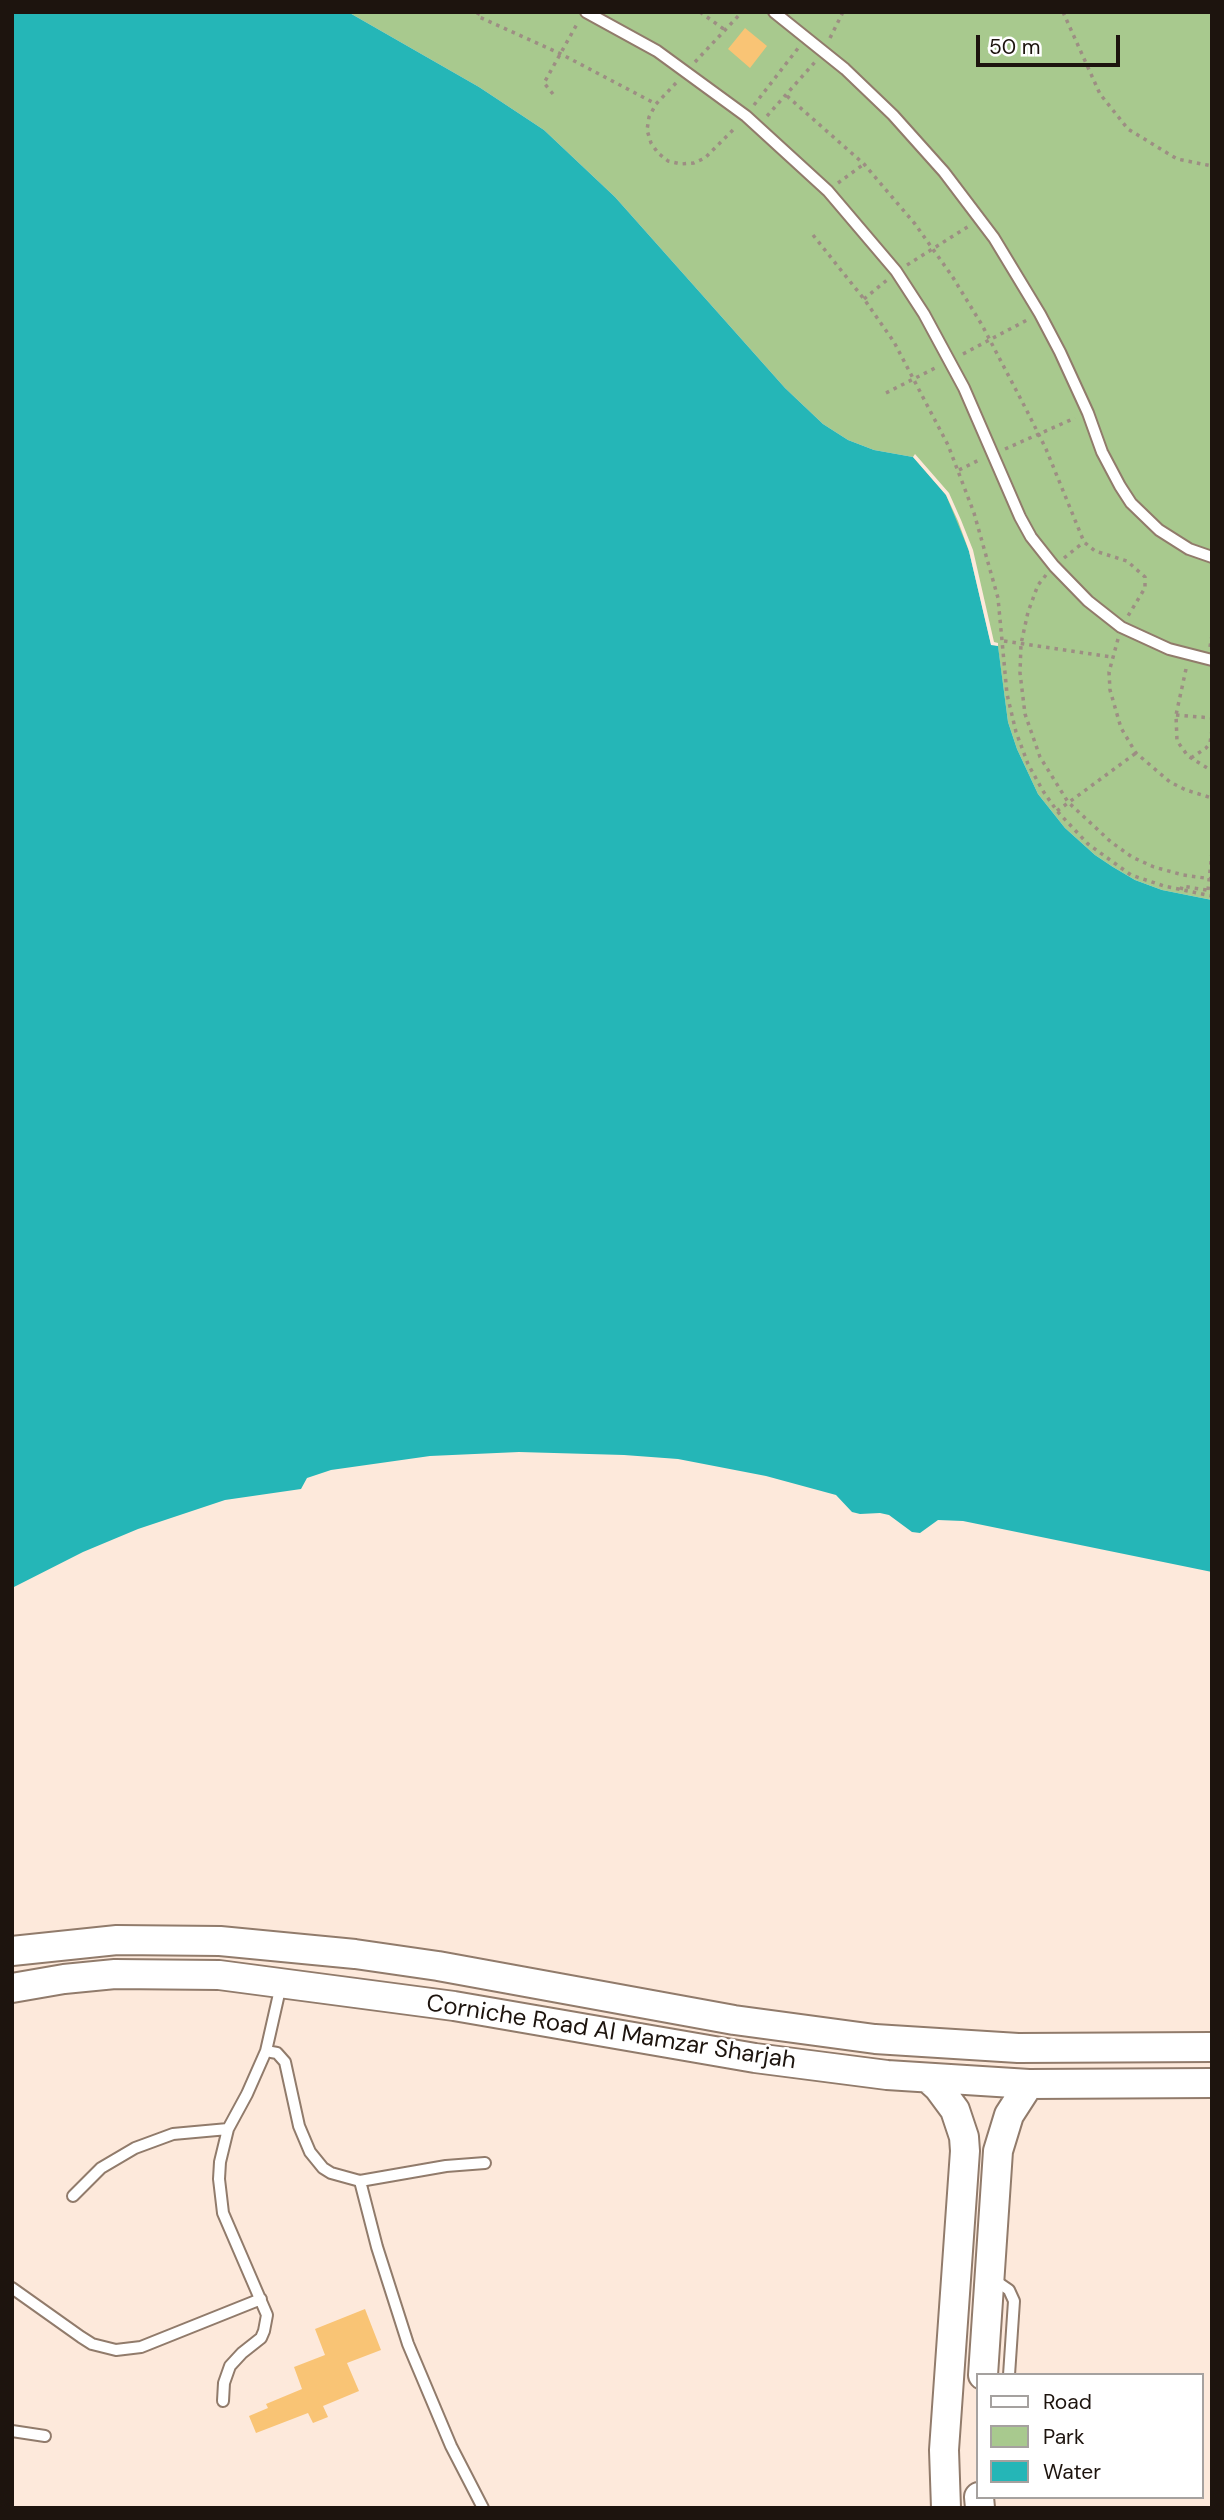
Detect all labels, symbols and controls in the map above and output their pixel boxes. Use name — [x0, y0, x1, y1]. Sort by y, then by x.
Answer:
scale bar — [979, 21, 1122, 65]
text: 50 m — [989, 33, 1040, 61]
street label: Corniche Road Al Mamzar Sharjah — [424, 1990, 798, 2076]
legend — [976, 2373, 1203, 2499]
text: Road — [1043, 2388, 1092, 2416]
text: Park — [1043, 2423, 1084, 2451]
text: Water — [1043, 2458, 1101, 2486]

